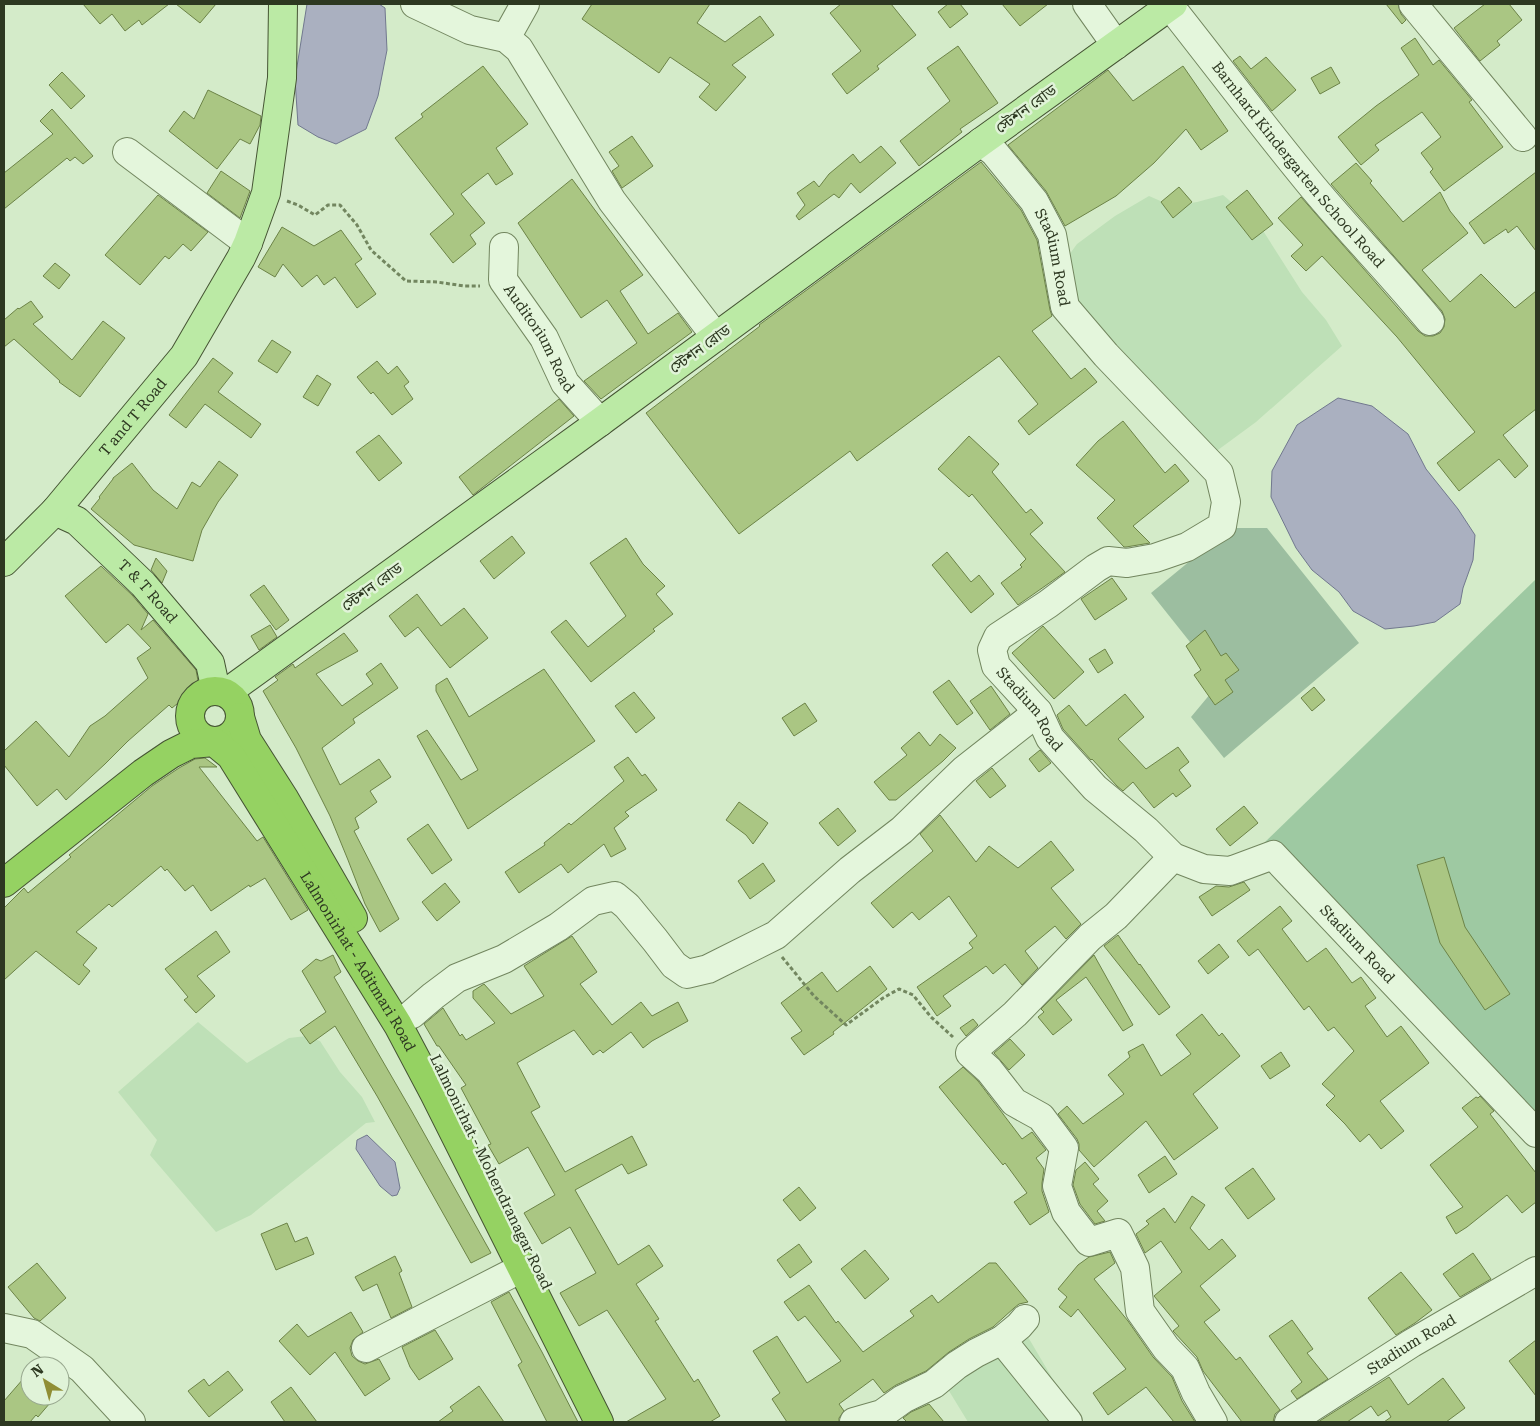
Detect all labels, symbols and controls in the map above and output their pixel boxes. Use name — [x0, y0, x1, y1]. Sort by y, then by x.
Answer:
street label: Barnhard Kindergarten School Road — [1208, 58, 1389, 272]
street label: স্টেশন রোড — [992, 81, 1060, 137]
street label: Stadium Road — [1031, 206, 1074, 308]
street label: Auditorium Road — [500, 281, 579, 397]
street label: স্টেশন রোড — [666, 321, 734, 377]
street label: T and T Road — [95, 374, 171, 460]
street label: T & T Road — [114, 556, 181, 627]
street label: স্টেশন রোড — [338, 559, 406, 615]
street label: Stadium Road — [993, 663, 1067, 755]
street label: Lalmonirhat - Aditmari Road — [296, 868, 419, 1055]
street label: Stadium Road — [1316, 901, 1399, 987]
street label: Lalmonirhat - Mohendranagar Road — [426, 1052, 556, 1293]
street label: Stadium Road — [1364, 1310, 1459, 1378]
north arrow — [20, 1356, 70, 1406]
text: N — [28, 1361, 46, 1380]

